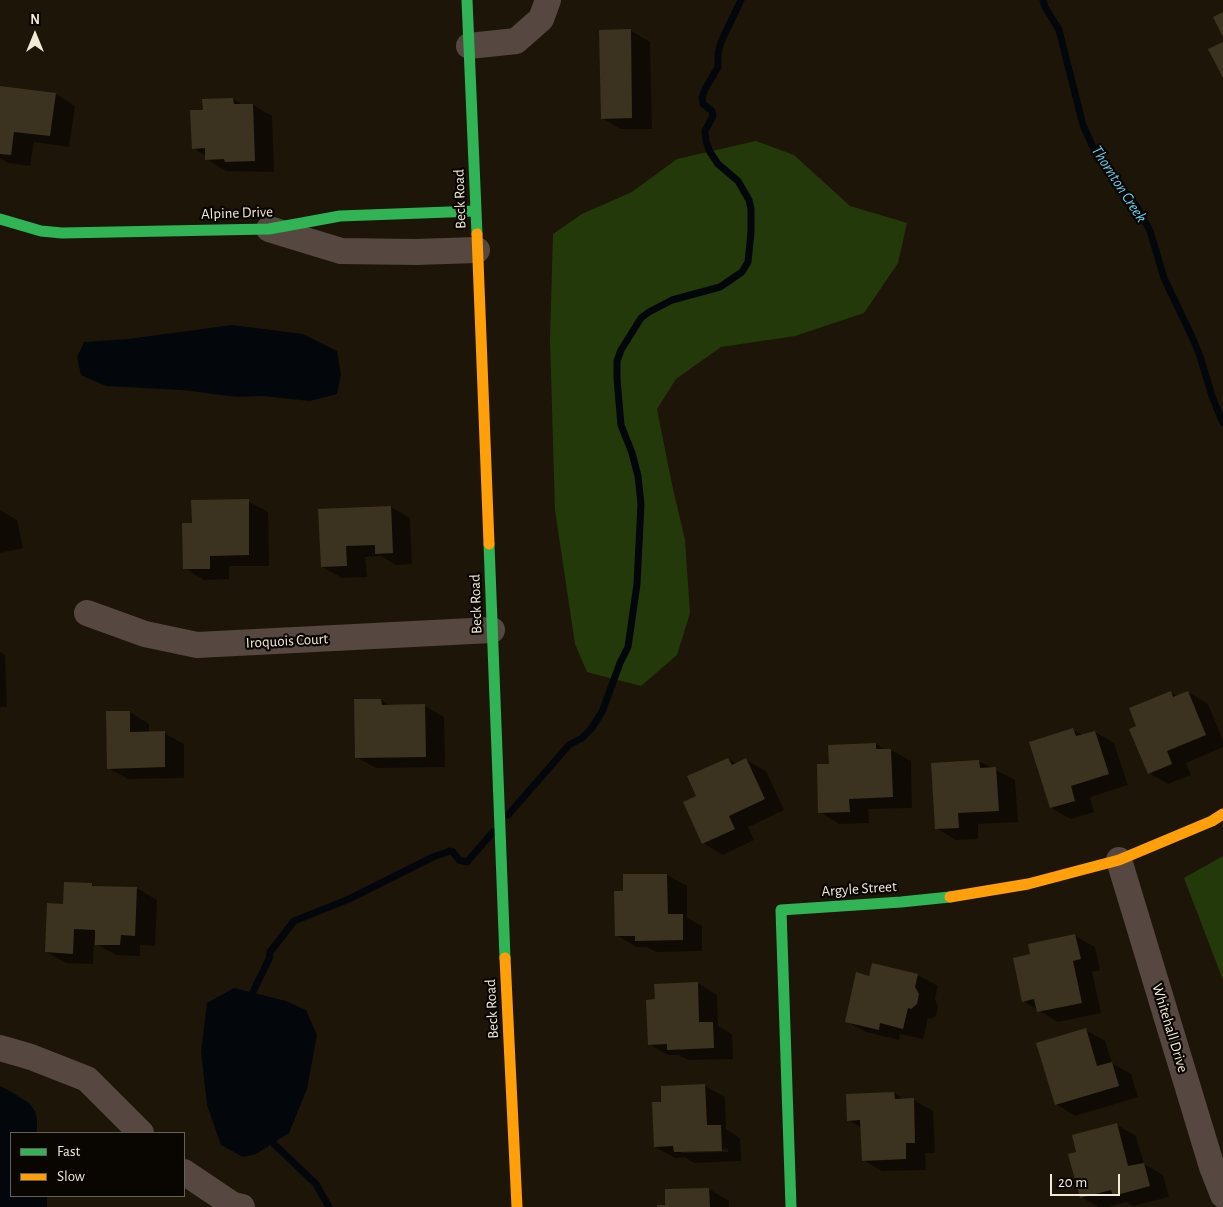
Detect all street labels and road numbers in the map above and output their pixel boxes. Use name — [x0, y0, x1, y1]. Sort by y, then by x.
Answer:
street label: Beck Road — [450, 169, 470, 229]
street label: Alpine Drive — [201, 203, 273, 223]
street label: Beck Road — [466, 574, 486, 634]
street label: Iroquois Court — [245, 630, 329, 652]
street label: Argyle Street — [821, 877, 897, 901]
street label: Beck Road — [481, 979, 503, 1039]
street label: Whitehall Drive — [1148, 981, 1192, 1075]

